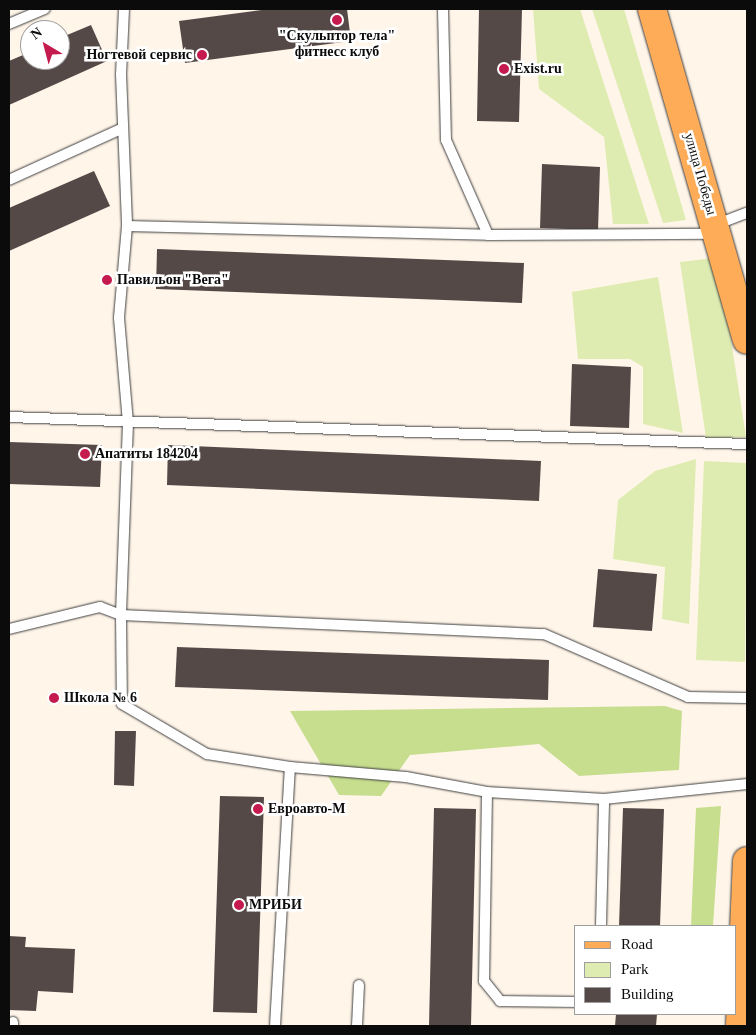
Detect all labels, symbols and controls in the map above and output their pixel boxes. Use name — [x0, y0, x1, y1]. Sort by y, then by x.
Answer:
marker: "Скульптор тела" фитнесс клуб — [331, 14, 343, 26]
north arrow — [20, 20, 70, 70]
text: N — [28, 24, 45, 42]
place label: "Скульптор тела" фитнесс клуб — [279, 28, 395, 60]
place label: Ногтевой сервис — [86, 47, 192, 63]
marker: Ногтевой сервис — [196, 49, 208, 61]
place label: Exist.ru — [514, 61, 562, 77]
marker: Exist.ru — [498, 63, 510, 75]
street label: улица Победы — [680, 131, 720, 217]
place label: Павильон "Вега" — [117, 272, 229, 288]
marker: Павильон "Вега" — [101, 274, 113, 286]
place label: Апатиты 184204 — [95, 446, 198, 462]
marker: Апатиты 184204 — [79, 448, 91, 460]
place label: Школа № 6 — [64, 690, 137, 706]
marker: Школа № 6 — [48, 692, 60, 704]
place label: Евроавто-М — [268, 801, 345, 817]
marker: Евроавто-М — [252, 803, 264, 815]
place label: МРИБИ — [249, 897, 302, 913]
marker: МРИБИ — [233, 899, 245, 911]
legend — [574, 925, 736, 1015]
text: Road — [621, 936, 653, 952]
text: Park — [621, 961, 649, 977]
text: Building — [621, 986, 674, 1002]

